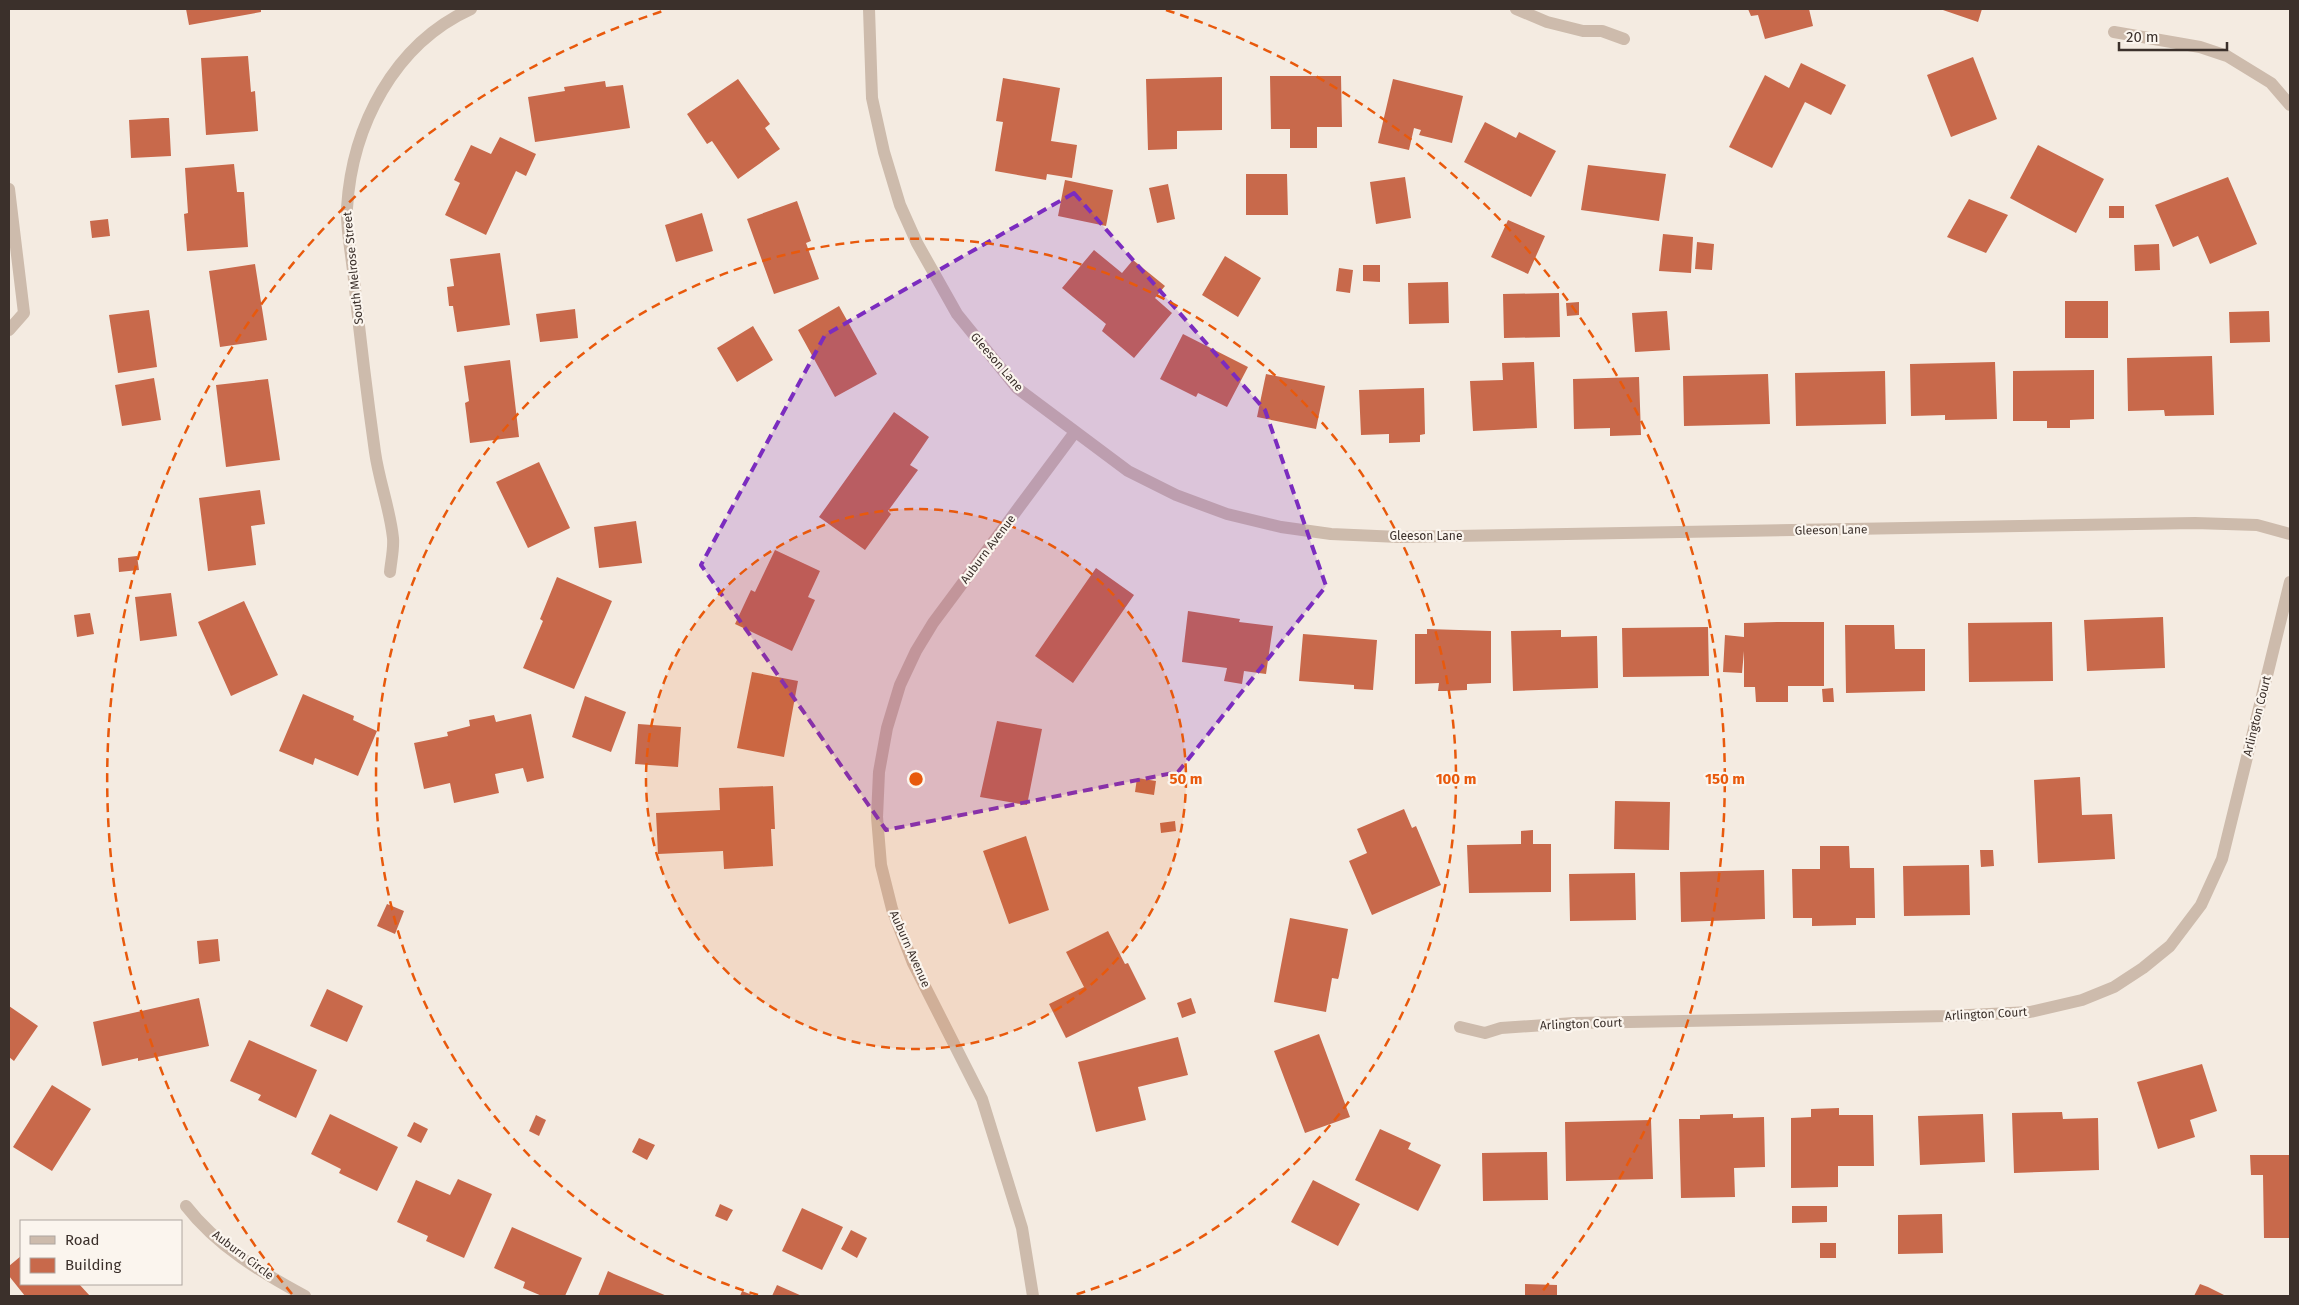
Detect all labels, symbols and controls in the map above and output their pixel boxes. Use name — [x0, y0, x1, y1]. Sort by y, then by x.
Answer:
scale bar — [2119, 20, 2226, 52]
text: 20 m — [2126, 28, 2159, 46]
street label: South Melrose Street — [340, 210, 366, 325]
street label: Gleeson Lane — [968, 330, 1026, 394]
street label: Auburn Avenue — [958, 512, 1018, 586]
street label: Gleeson Lane — [1794, 522, 1868, 538]
street label: Gleeson Lane — [1390, 529, 1462, 543]
street label: Arlington Court — [2240, 674, 2274, 758]
centre of rings — [907, 770, 925, 788]
text: 50 m — [1169, 770, 1203, 788]
text: 100 m — [1436, 770, 1476, 788]
text: 150 m — [1705, 770, 1745, 788]
street label: Auburn Avenue — [887, 908, 933, 990]
street label: Arlington Court — [1944, 1005, 2028, 1023]
street label: Arlington Court — [1540, 1016, 1623, 1032]
legend — [20, 1220, 182, 1285]
street label: Auburn Circle — [210, 1227, 276, 1283]
text: Road — [65, 1231, 100, 1249]
text: Building — [65, 1256, 121, 1274]

